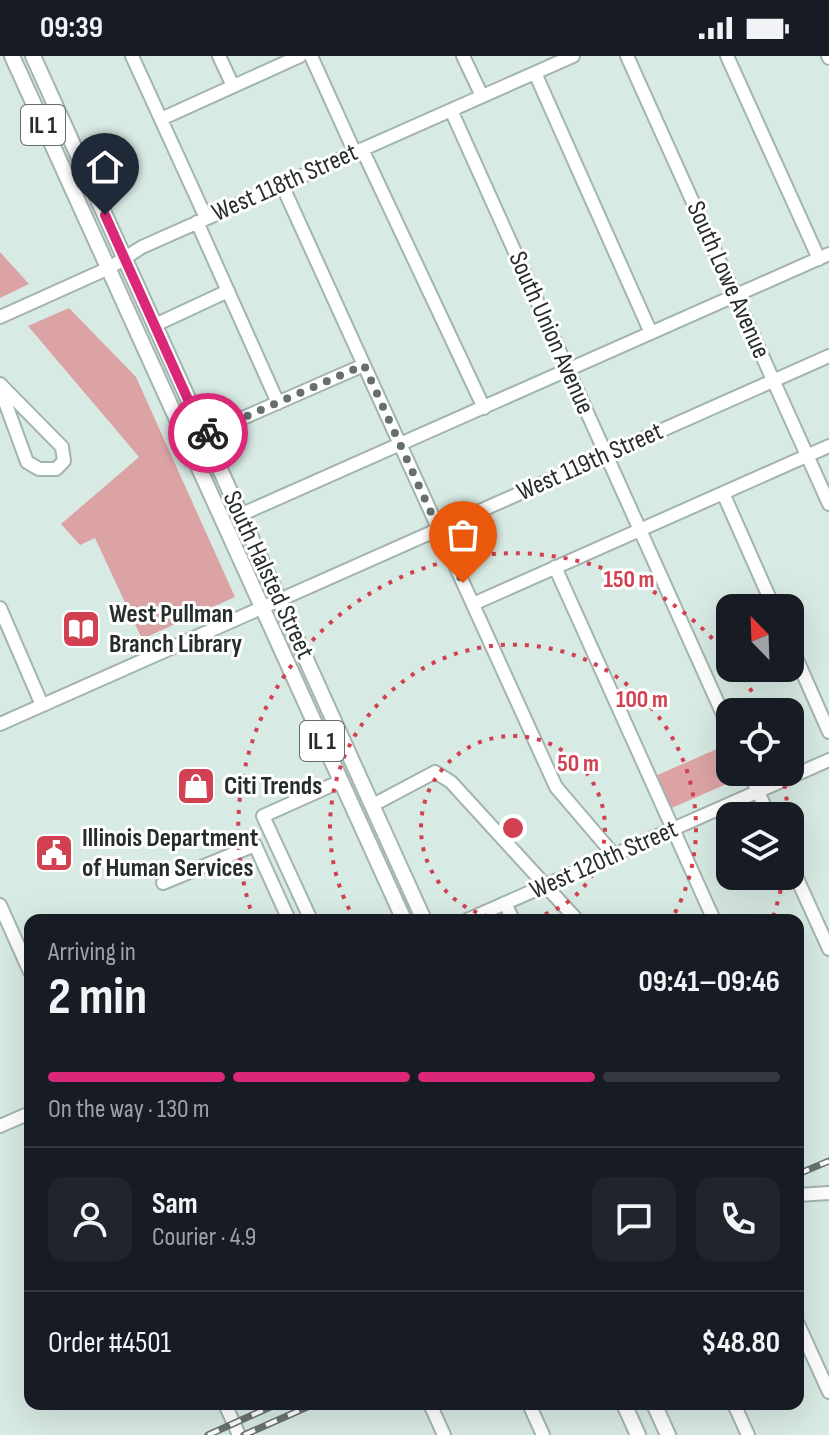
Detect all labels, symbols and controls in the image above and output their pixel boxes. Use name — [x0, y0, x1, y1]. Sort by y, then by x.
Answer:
text: 09:39 — [40, 10, 103, 46]
road number: IL 1 — [21, 105, 65, 145]
pin — [71, 133, 139, 215]
street label: West 118th Street — [207, 137, 363, 229]
icon: home — [83, 145, 127, 189]
street label: South Lowe Avenue — [680, 197, 776, 363]
street label: South Union Avenue — [501, 247, 601, 419]
courier — [168, 393, 248, 473]
icon: bike — [186, 411, 230, 455]
street label: West 119th Street — [512, 416, 668, 508]
street label: South Halsted Street — [216, 486, 320, 664]
pin — [429, 501, 497, 583]
icon: bag — [441, 513, 485, 557]
text: 150 m — [603, 565, 655, 594]
north arrow — [716, 594, 804, 682]
map controls — [716, 594, 804, 890]
place label: West Pullman Branch Library — [109, 599, 242, 660]
library icon: West Pullman Branch Library — [60, 608, 102, 650]
text: 100 m — [616, 685, 668, 714]
button: locate — [716, 698, 804, 786]
road number: IL 1 — [300, 721, 344, 761]
text: 50 m — [557, 749, 599, 778]
shop icon: Citi Trends — [175, 765, 217, 807]
place label: Citi Trends — [224, 771, 322, 802]
button: layers — [716, 802, 804, 890]
centre of rings — [499, 814, 527, 842]
street label: West 120th Street — [525, 814, 683, 906]
place label: Illinois Department of Human Services — [82, 823, 259, 884]
public building icon: Illinois Department of Human Services — [33, 832, 75, 874]
text: Arriving in — [48, 937, 136, 968]
text: 09:41–09:46 — [638, 964, 780, 1000]
text: 2 min — [48, 966, 147, 1029]
text: On the way · 130 m — [48, 1094, 210, 1125]
button: person — [48, 1177, 132, 1261]
button: chat — [592, 1177, 676, 1261]
button: phone — [696, 1177, 780, 1261]
text: Sam — [152, 1186, 198, 1222]
text: Courier · 4.9 — [152, 1222, 256, 1253]
text: Order #4501 — [48, 1325, 171, 1361]
text: $48.80 — [701, 1325, 780, 1361]

